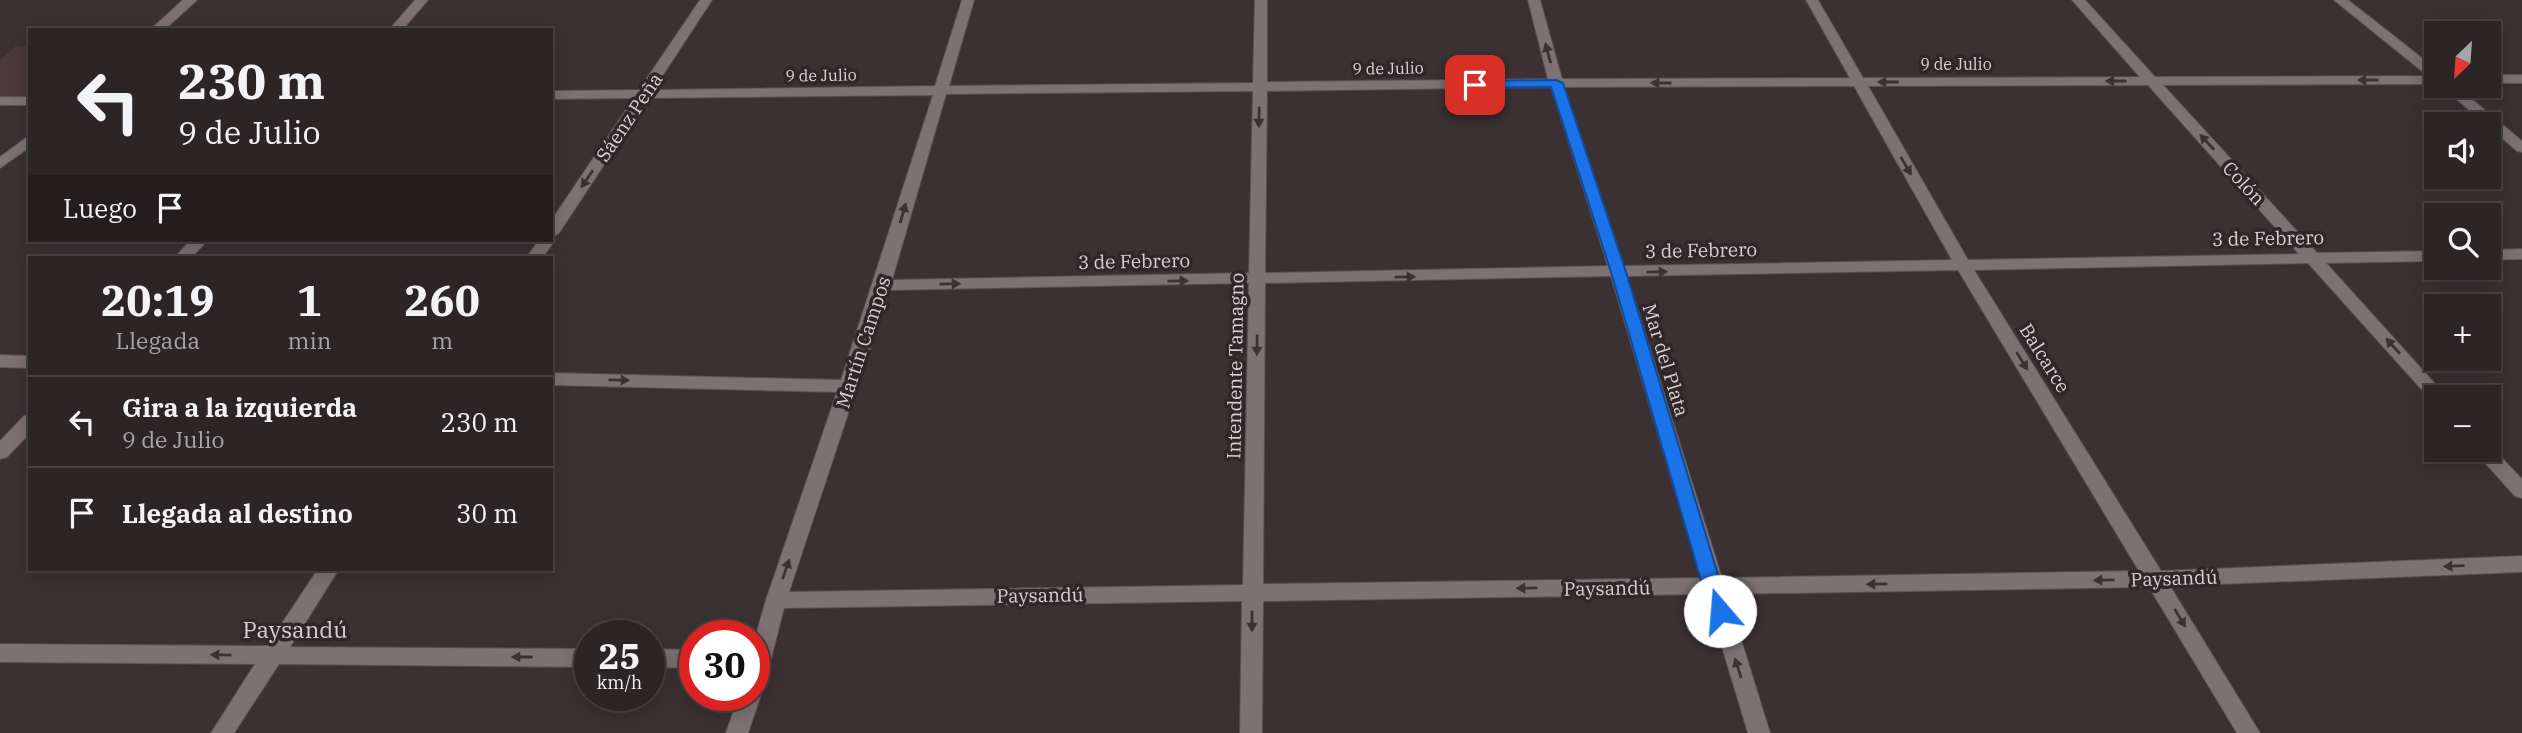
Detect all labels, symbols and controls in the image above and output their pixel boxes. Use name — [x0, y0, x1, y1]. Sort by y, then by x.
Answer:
north arrow — [2424, 21, 2501, 98]
map controls — [2424, 21, 2501, 462]
one-way arrow — [1542, 42, 1553, 64]
text: 230 m — [178, 49, 325, 112]
street label: 9 de Julio — [1920, 54, 1992, 74]
pin — [1445, 55, 1505, 115]
icon: left — [63, 56, 154, 147]
street label: 9 de Julio — [1352, 57, 1424, 79]
street label: 9 de Julio — [785, 64, 857, 86]
icon: arrive — [1456, 66, 1494, 104]
street label: Sáenz Peña — [590, 68, 668, 166]
one-way arrow — [2357, 74, 2379, 86]
one-way arrow — [2105, 75, 2127, 87]
one-way arrow — [1877, 76, 1899, 88]
one-way arrow — [1650, 77, 1672, 89]
one-way arrow — [1254, 106, 1265, 128]
text: 9 de Julio — [178, 111, 321, 153]
button: sound — [2424, 112, 2501, 189]
one-way arrow — [2199, 134, 2215, 151]
street label: Colón — [2218, 156, 2270, 210]
one-way arrow — [1900, 157, 1912, 176]
one-way arrow — [581, 170, 594, 189]
icon: arrive — [151, 189, 189, 227]
text: Luego — [63, 191, 137, 225]
one-way arrow — [898, 203, 908, 224]
button: search — [2424, 203, 2501, 280]
street label: 3 de Febrero — [2212, 225, 2324, 251]
street label: 3 de Febrero — [1645, 237, 1757, 263]
street label: 3 de Febrero — [1078, 248, 1190, 274]
one-way arrow — [1646, 266, 1668, 277]
one-way arrow — [1395, 271, 1417, 283]
text: 20:19 — [101, 273, 215, 328]
text: 1 — [297, 273, 322, 328]
text: 260 — [404, 273, 480, 328]
street label: Martín Campos — [830, 273, 896, 411]
street label: Intendente Tamagno — [1221, 273, 1249, 459]
one-way arrow — [1167, 275, 1189, 287]
one-way arrow — [940, 278, 962, 290]
button: + — [2424, 294, 2501, 371]
street label: Mar del Plata — [1638, 301, 1694, 419]
street label: Balcarce — [2014, 319, 2076, 397]
text: Llegada — [116, 325, 200, 355]
text: min — [288, 325, 331, 355]
text: m — [431, 325, 453, 355]
one-way arrow — [1251, 334, 1262, 356]
one-way arrow — [2386, 338, 2401, 355]
one-way arrow — [2016, 352, 2029, 371]
one-way arrow — [609, 375, 631, 386]
button: − — [2424, 385, 2501, 462]
text: Gira a la izquierda — [122, 390, 357, 424]
icon: left — [63, 403, 101, 441]
text: 230 m — [440, 405, 518, 439]
text: 9 de Julio — [122, 424, 225, 454]
icon: arrive — [63, 494, 101, 532]
text: Llegada al destino — [122, 496, 353, 530]
text: 30 m — [456, 496, 518, 530]
one-way arrow — [781, 559, 792, 580]
one-way arrow — [2443, 561, 2465, 572]
street label: Paysandú — [2130, 564, 2218, 592]
position arrow — [1683, 574, 1757, 648]
one-way arrow — [2093, 574, 2115, 585]
street label: Paysandú — [1563, 575, 1651, 601]
one-way arrow — [1865, 578, 1887, 589]
street label: Paysandú — [996, 582, 1084, 608]
one-way arrow — [1515, 583, 1537, 594]
one-way arrow — [2174, 608, 2186, 627]
one-way arrow — [1246, 610, 1258, 632]
street label: Paysandú — [242, 614, 348, 644]
speed limit sign: 30 — [679, 620, 770, 711]
text: 25 — [598, 633, 641, 679]
one-way arrow — [209, 649, 231, 661]
one-way arrow — [510, 651, 532, 663]
one-way arrow — [1732, 657, 1743, 678]
text: km/h — [597, 671, 642, 694]

